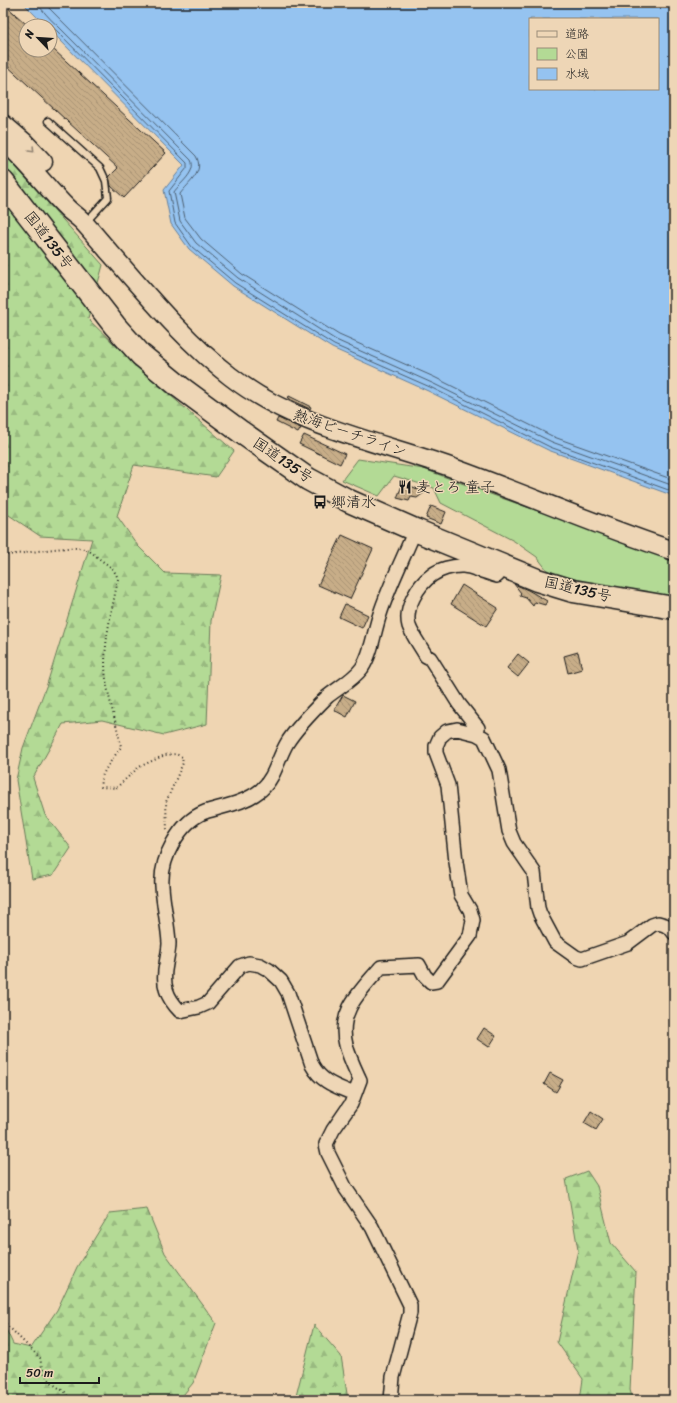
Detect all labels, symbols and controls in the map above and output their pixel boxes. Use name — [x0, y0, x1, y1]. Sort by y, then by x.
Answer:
north arrow — [18, 18, 58, 58]
legend — [529, 18, 659, 90]
text: 道路 — [565, 23, 589, 45]
text: N — [19, 26, 40, 42]
text: 公園 — [565, 43, 589, 65]
text: 水域 — [565, 63, 589, 85]
one-way arrow — [27, 145, 35, 153]
street label: 国道135号 — [18, 205, 80, 275]
street label: 熱海ビーチライン — [290, 401, 410, 465]
street label: 国道135号 — [247, 430, 319, 490]
place label: 麦とろ 童子 — [416, 474, 495, 500]
restaurant icon: 麦とろ 童子 — [397, 479, 413, 495]
place label: 郷清水 — [331, 489, 376, 515]
bus stop icon: 郷清水 — [312, 494, 328, 510]
street label: 国道135号 — [542, 569, 614, 609]
scale bar — [20, 1359, 99, 1385]
text: 50 m — [26, 1362, 53, 1384]

